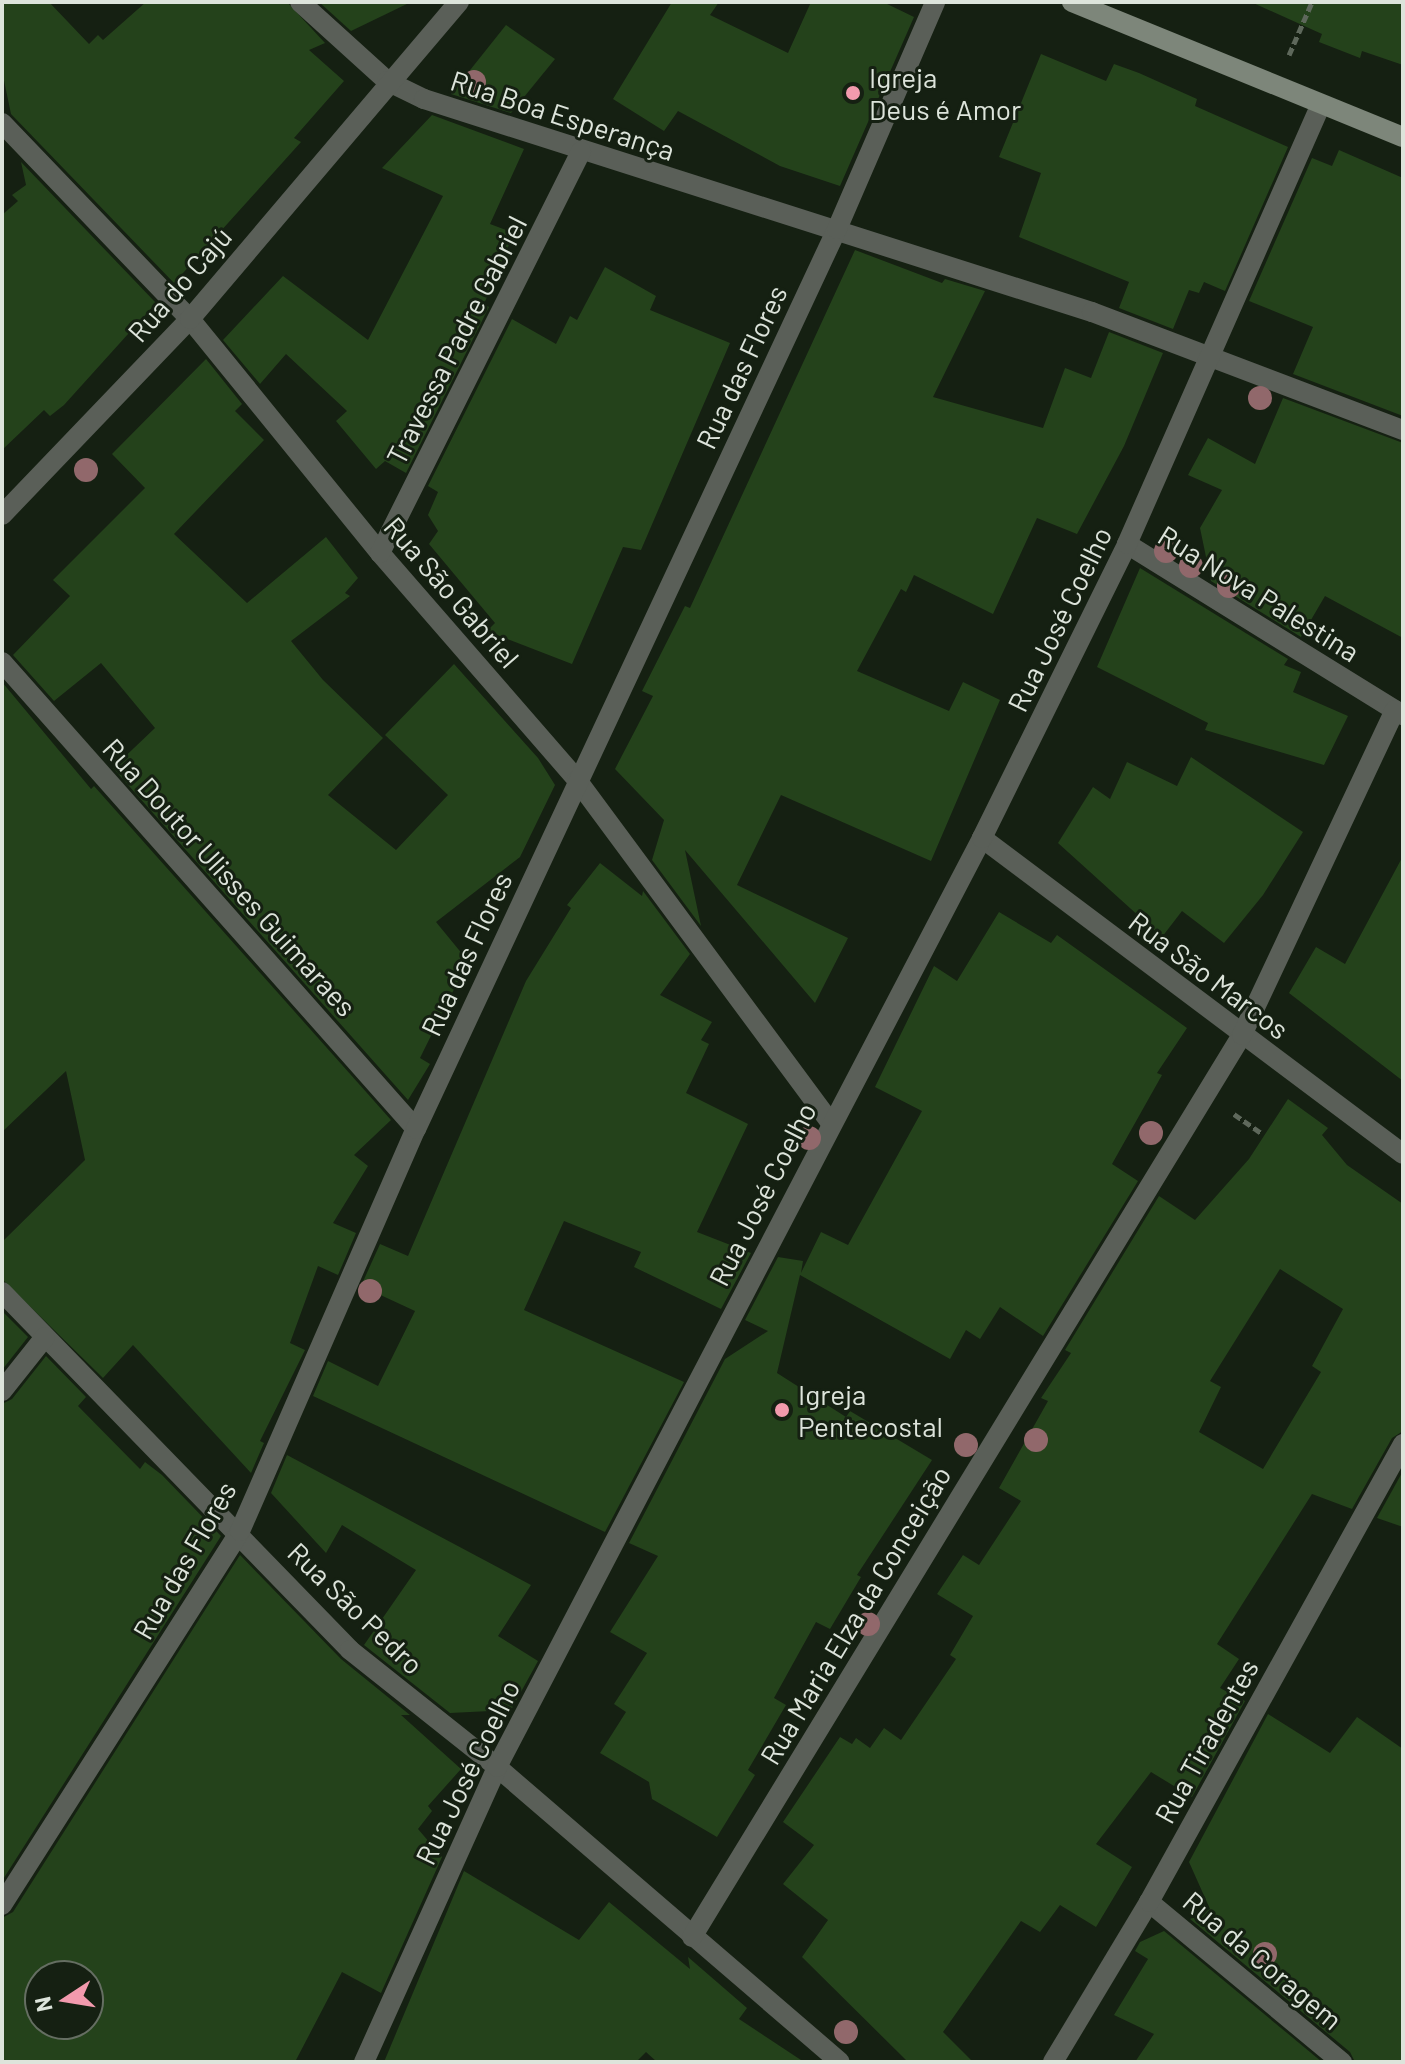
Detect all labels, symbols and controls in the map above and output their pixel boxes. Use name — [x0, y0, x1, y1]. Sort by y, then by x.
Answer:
place label: Igreja Deus é Amor — [869, 60, 1021, 126]
street label: Rua Boa Esperança — [447, 63, 679, 167]
marker: Igreja Deus é Amor — [844, 84, 862, 102]
street label: Travessa Padre Gabriel — [379, 210, 533, 470]
street label: Rua do Cajú — [120, 220, 238, 348]
street label: Rua das Flores — [688, 280, 794, 454]
street label: Rua São Gabriel — [377, 510, 527, 674]
street label: Rua Nova Palestina — [1152, 518, 1366, 668]
street label: Rua José Coelho — [1000, 521, 1118, 717]
street label: Rua Doutor Ulisses Guimaraes — [96, 731, 364, 1023]
street label: Rua das Flores — [413, 867, 519, 1041]
street label: Rua São Marcos — [1123, 904, 1295, 1046]
street label: Rua José Coelho — [701, 1097, 823, 1291]
place label: Igreja Pentecostal — [798, 1377, 943, 1443]
marker: Igreja Pentecostal — [773, 1401, 791, 1419]
street label: Rua Maria Elza da Conceição — [752, 1460, 958, 1770]
street label: Rua das Flores — [125, 1475, 243, 1645]
street label: Rua São Pedro — [281, 1535, 431, 1681]
street label: Rua Tiradentes — [1147, 1653, 1265, 1829]
street label: Rua José Coelho — [408, 1674, 526, 1870]
street label: Rua da Coragem — [1177, 1884, 1349, 2036]
north arrow — [24, 1960, 104, 2040]
text: N — [28, 1995, 57, 2014]

